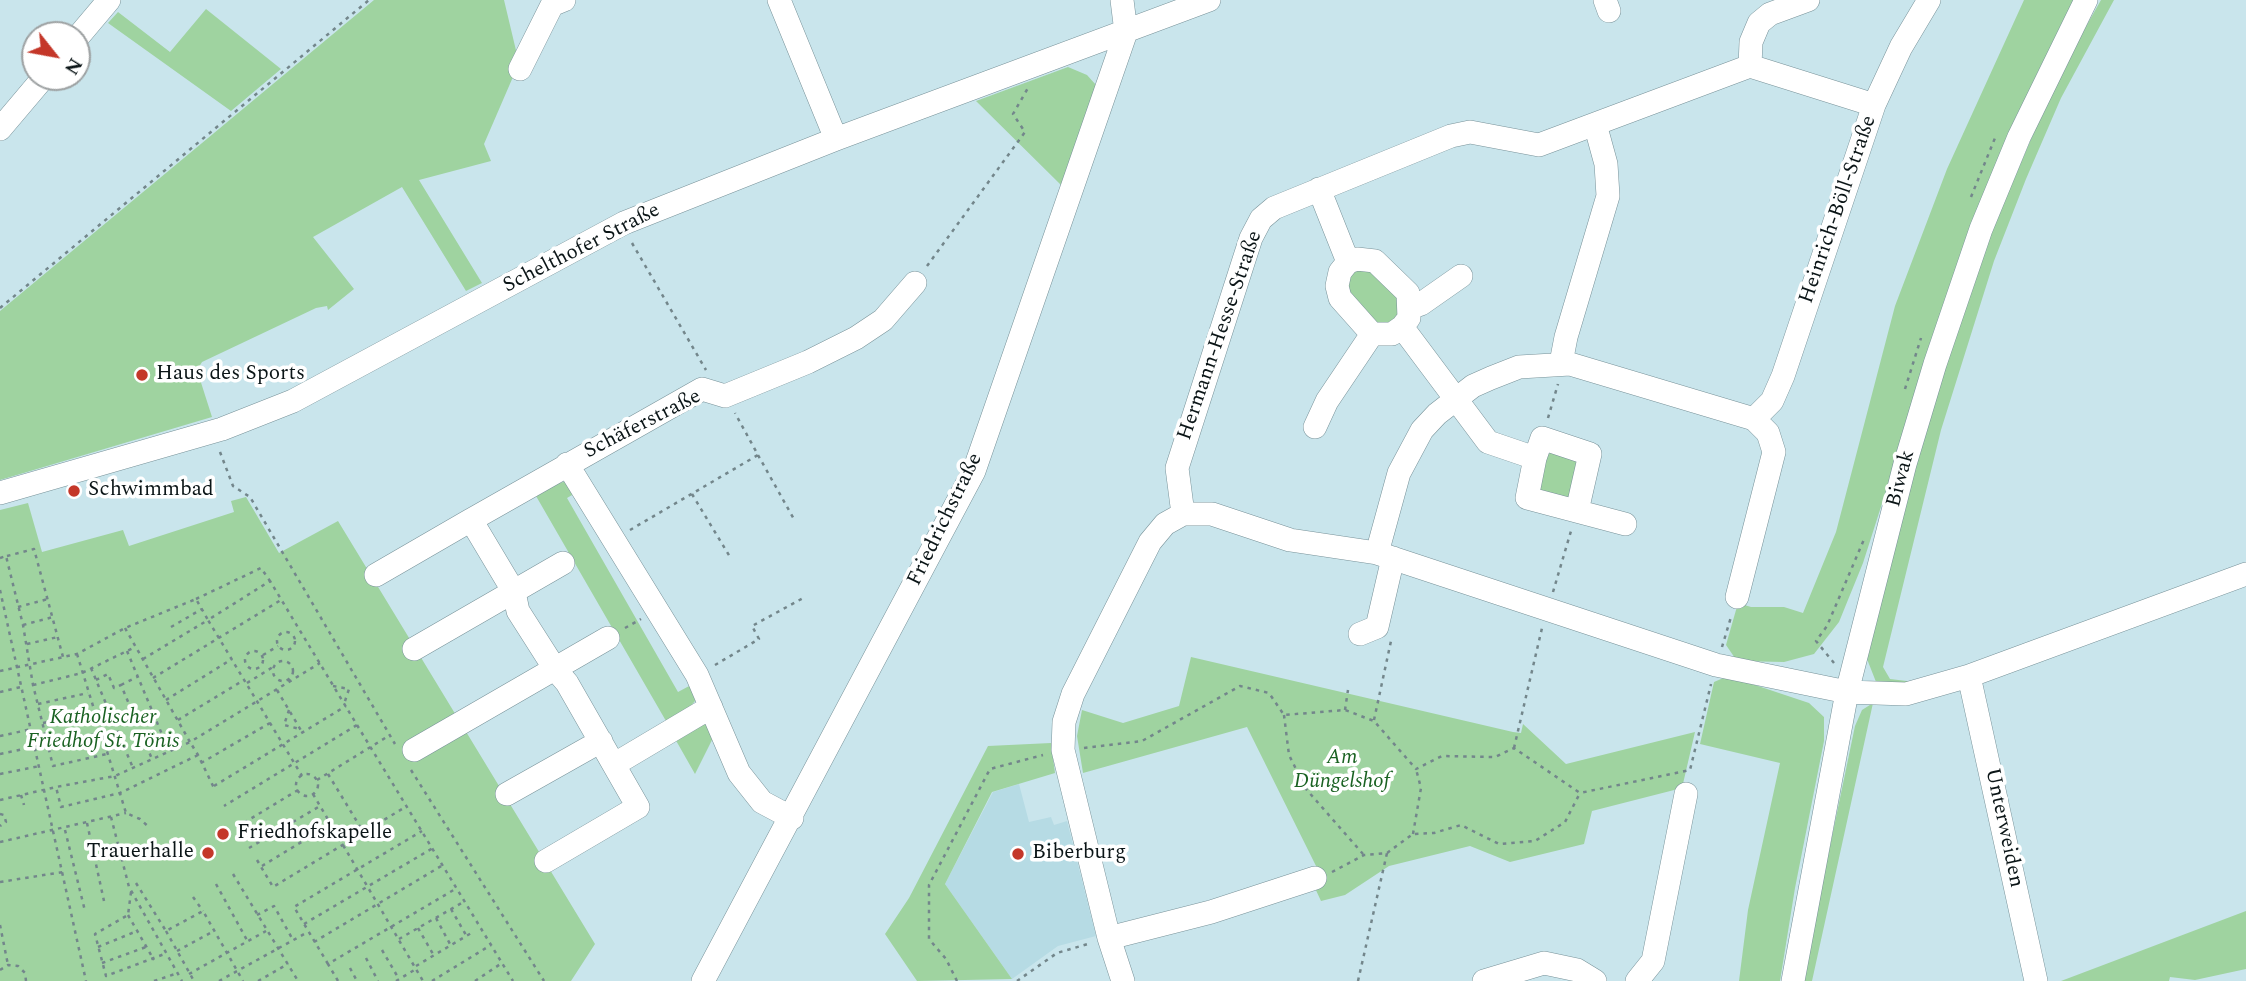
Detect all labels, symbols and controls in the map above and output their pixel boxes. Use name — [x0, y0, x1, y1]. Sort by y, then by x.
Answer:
north arrow — [21, 21, 91, 91]
text: N — [56, 52, 89, 80]
street label: Heinrich-Böll-Straße — [1795, 113, 1883, 307]
street label: Schelthofer Straße — [499, 199, 665, 299]
street label: Hermann-Hesse-Straße — [1173, 228, 1269, 444]
place label: Haus des Sports — [156, 362, 305, 388]
marker: Haus des Sports — [134, 367, 150, 383]
street label: Schäferstraße — [580, 385, 706, 465]
street label: Biwak — [1882, 448, 1922, 510]
street label: Friedrichstraße — [903, 450, 989, 590]
place label: Schwimmbad — [88, 478, 214, 504]
marker: Schwimmbad — [66, 483, 82, 499]
park label: Katholischer Friedhof St. Tönis — [27, 706, 179, 756]
park label: Am Düngelshof — [1294, 746, 1390, 796]
street label: Unterweiden — [1978, 766, 2028, 890]
place label: Friedhofskapelle — [237, 821, 392, 847]
marker: Friedhofskapelle — [215, 826, 231, 842]
place label: Trauerhalle — [87, 840, 194, 866]
place label: Biberburg — [1032, 841, 1126, 867]
marker: Trauerhalle — [200, 845, 216, 861]
marker: Biberburg — [1010, 846, 1026, 862]

